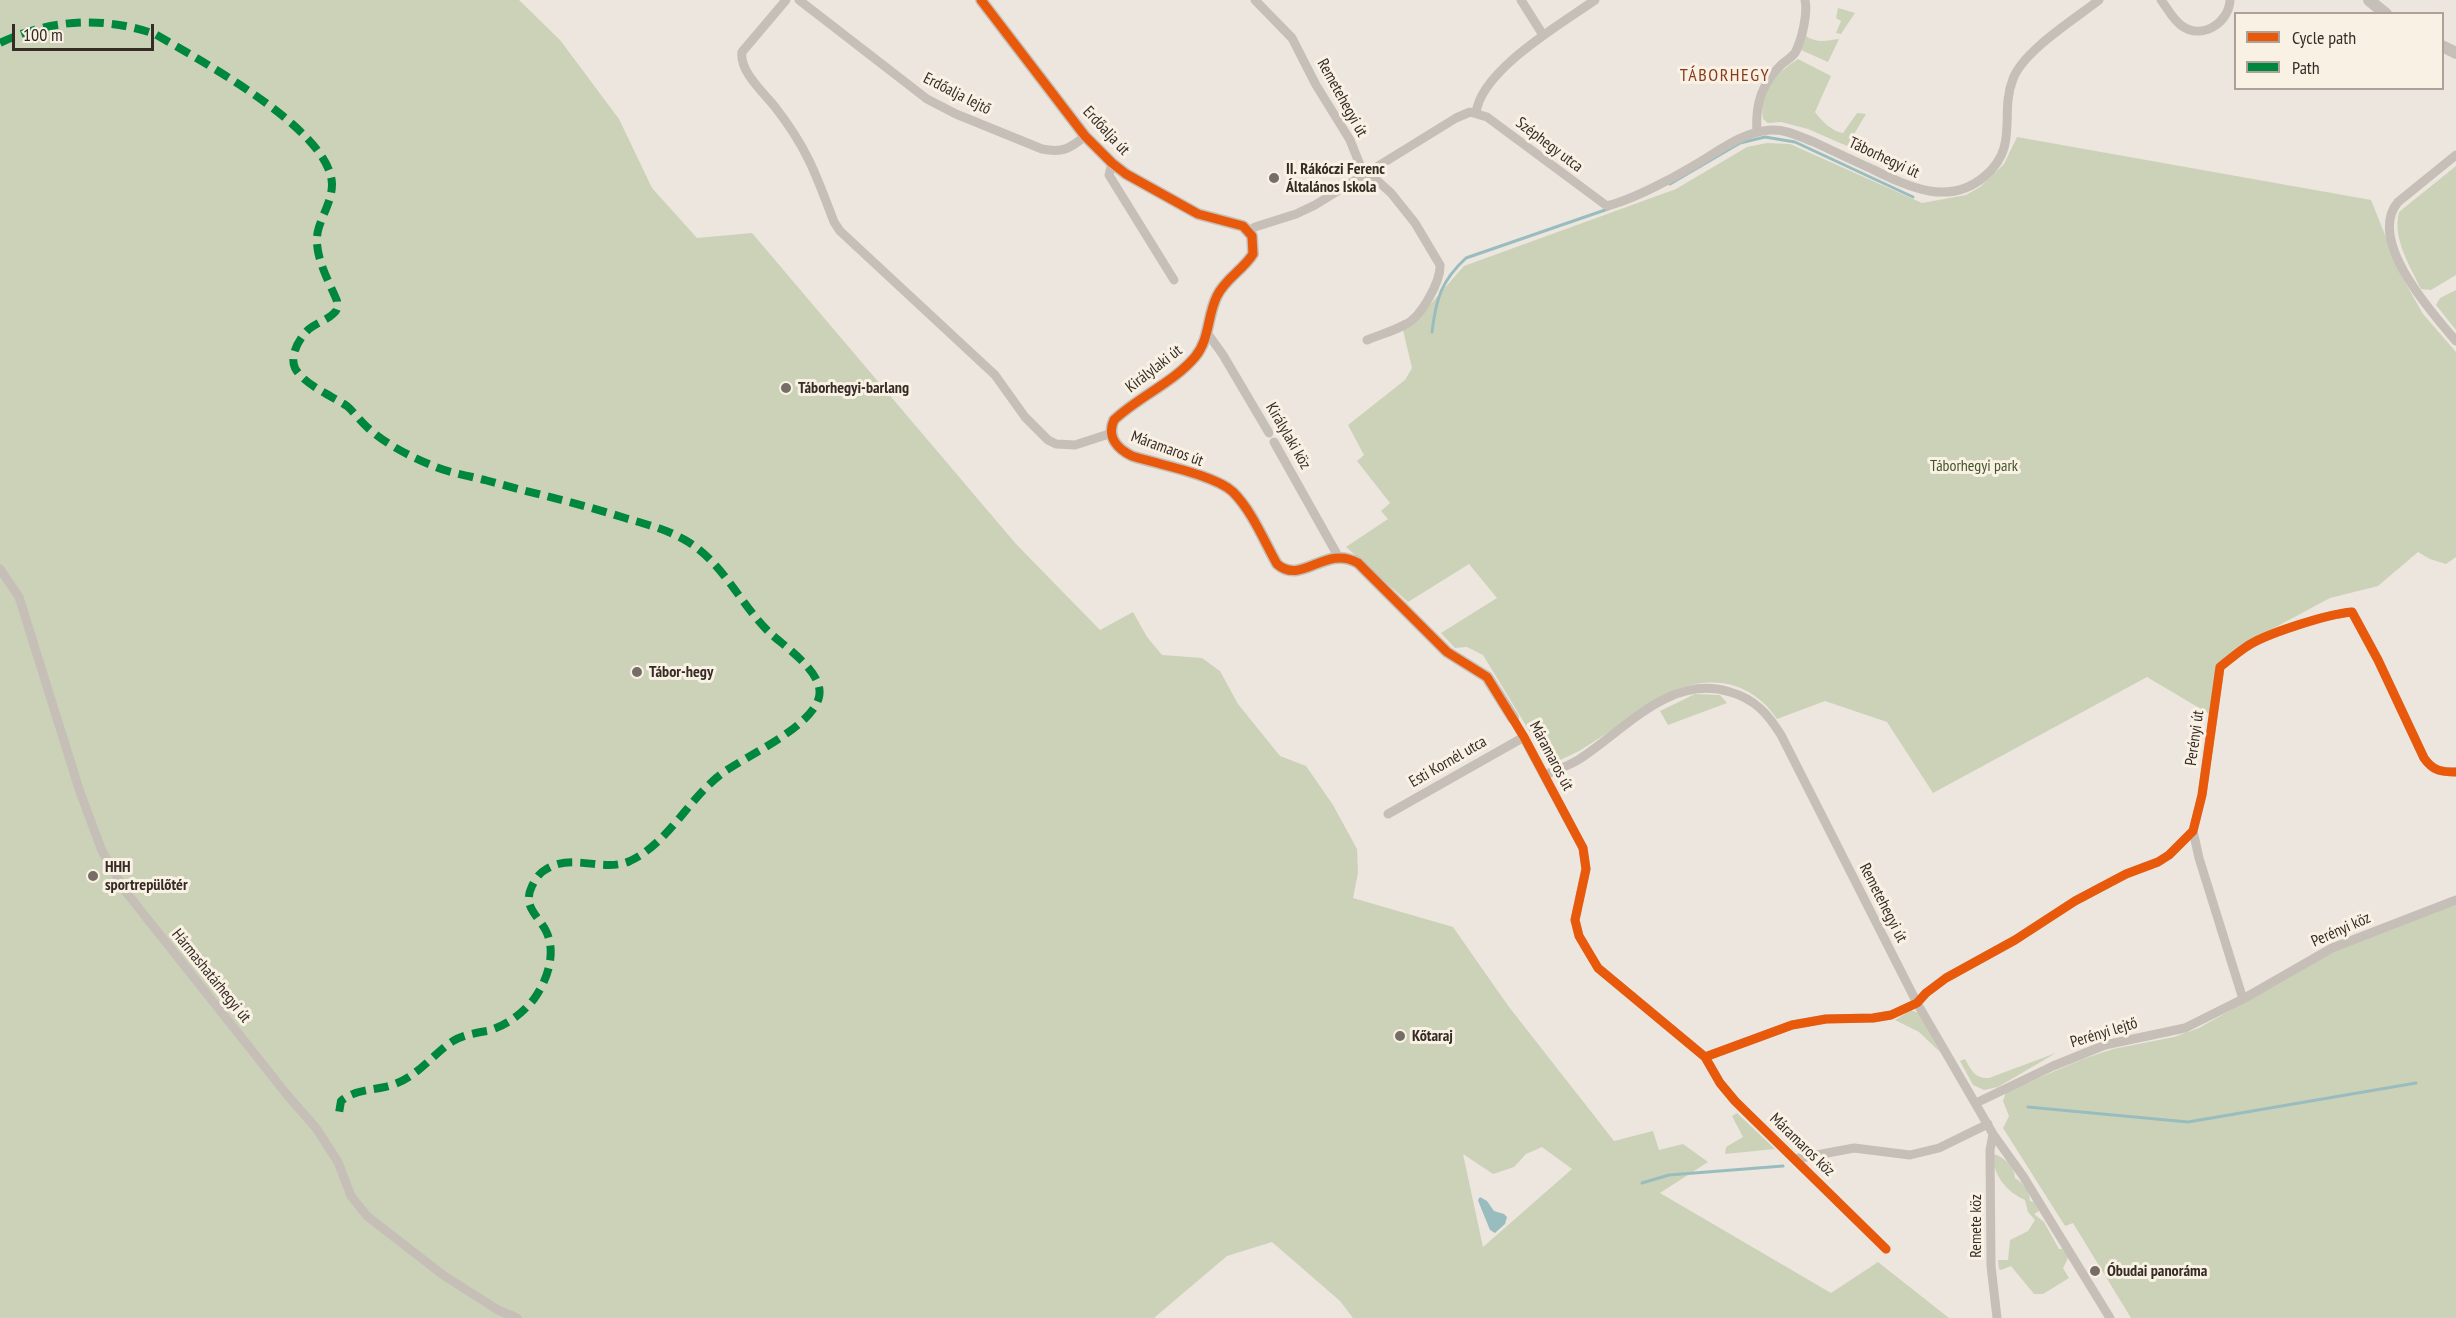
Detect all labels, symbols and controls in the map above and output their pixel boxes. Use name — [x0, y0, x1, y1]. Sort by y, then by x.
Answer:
scale bar — [15, 12, 158, 50]
legend — [2234, 12, 2444, 90]
text: 100 m — [23, 23, 63, 46]
text: Cycle path — [2292, 26, 2356, 49]
street label: Remetehegyi út — [1313, 56, 1371, 140]
text: Path — [2292, 56, 2320, 79]
district label: TÁBORHEGY — [1680, 65, 1770, 87]
street label: Erdőalja lejtő — [920, 69, 994, 119]
street label: Erdőalja út — [1079, 103, 1133, 159]
street label: Széphegy utca — [1512, 114, 1586, 176]
street label: Táborhegyi út — [1846, 133, 1922, 183]
place label: II. Rákóczi Ferenc Általános Iskola — [1286, 159, 1385, 197]
marker: II. Rákóczi Ferenc Általános Iskola — [1267, 171, 1281, 185]
street label: Királylaki út — [1122, 341, 1186, 397]
place label: Táborhegyi-barlang — [798, 378, 909, 398]
marker: Táborhegyi-barlang — [779, 381, 793, 395]
street label: Királylaki köz — [1261, 399, 1315, 473]
street label: Máramaros út — [1128, 427, 1206, 471]
park label: Táborhegyi park — [1930, 456, 2018, 476]
place label: Tábor-hegy — [649, 662, 713, 682]
marker: Tábor-hegy — [630, 665, 644, 679]
street label: Perényi út — [2182, 709, 2208, 767]
street label: Máramaros út — [1525, 718, 1577, 794]
street label: Esti Kornél utca — [1406, 732, 1490, 792]
place label: HHH sportrepülőtér — [105, 857, 188, 895]
street label: Remetehegyi út — [1855, 860, 1911, 946]
marker: HHH sportrepülőtér — [86, 869, 100, 883]
street label: Perényi köz — [2308, 908, 2374, 952]
street label: Hármashatárhegyi út — [167, 925, 255, 1027]
street label: Perényi lejtő — [2068, 1014, 2140, 1052]
place label: Kőtaraj — [1412, 1026, 1453, 1046]
marker: Kőtaraj — [1393, 1029, 1407, 1043]
street label: Máramaros köz — [1766, 1109, 1838, 1181]
street label: Remete köz — [1966, 1194, 1986, 1258]
place label: Óbudai panoráma — [2107, 1261, 2207, 1281]
marker: Óbudai panoráma — [2088, 1264, 2102, 1278]

